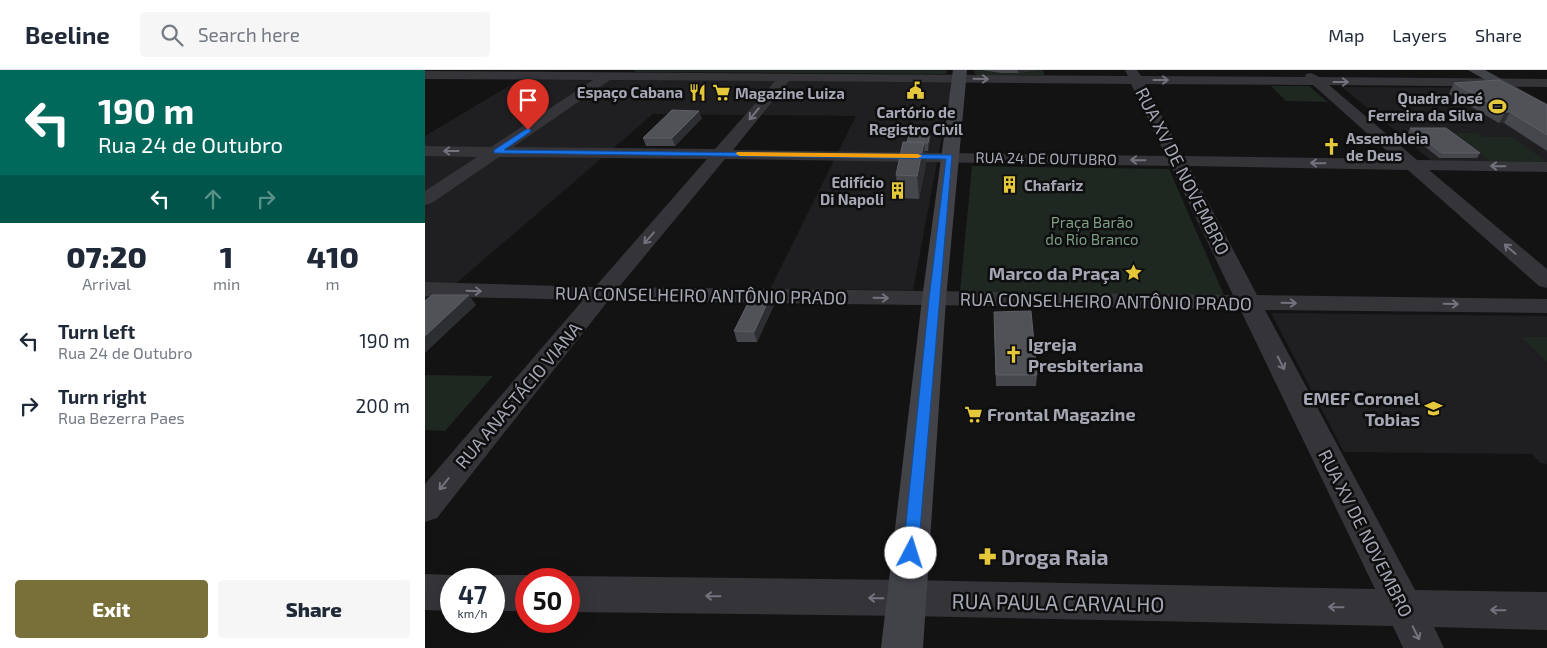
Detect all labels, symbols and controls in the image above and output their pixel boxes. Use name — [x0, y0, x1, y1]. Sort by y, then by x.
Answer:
search box — [140, 12, 490, 57]
text: Beeline — [25, 20, 110, 49]
icon: search — [158, 21, 186, 49]
text: Search here — [198, 23, 300, 46]
text: Map — [1328, 24, 1364, 46]
text: Layers — [1392, 24, 1447, 46]
text: Share — [1475, 24, 1522, 46]
one-way arrow — [972, 74, 989, 84]
one-way arrow — [1152, 75, 1169, 85]
one-way arrow — [1332, 77, 1349, 87]
pin — [507, 79, 549, 130]
public building icon: Cartório de Registro Civil — [906, 81, 926, 101]
restaurant icon: Espaço Cabana — [687, 82, 707, 102]
place label: Espaço Cabana — [577, 83, 683, 103]
supermarket icon: Magazine Luiza — [711, 83, 731, 103]
place label: Magazine Luiza — [735, 84, 845, 102]
street label: RUA XV DE NOVEMBRO — [1131, 84, 1235, 258]
icon: arrive — [514, 86, 542, 114]
text: 190 m — [98, 89, 194, 131]
place label: Quadra José Ferreira da Silva — [1368, 89, 1483, 124]
icon: left — [15, 90, 80, 155]
sports icon: Quadra José Ferreira da Silva — [1487, 97, 1507, 117]
place label: Cartório de Registro Civil — [869, 103, 963, 138]
one-way arrow — [748, 108, 760, 121]
place label: Assembleia de Deus — [1346, 129, 1428, 164]
text: Rua 24 de Outubro — [98, 131, 283, 157]
church icon: Assembleia de Deus — [1322, 137, 1342, 157]
one-way arrow — [443, 146, 460, 156]
street label: RUA 24 DE OUTUBRO — [975, 148, 1117, 168]
one-way arrow — [1131, 155, 1147, 165]
one-way arrow — [1311, 158, 1327, 168]
one-way arrow — [1491, 161, 1507, 171]
place label: Edifício Di Napoli — [820, 173, 884, 208]
building icon: Chafariz — [1000, 175, 1020, 195]
place label: Chafariz — [1024, 176, 1084, 194]
building icon: Edifício Di Napoli — [888, 181, 908, 201]
icon: left — [146, 185, 174, 213]
icon: ahead — [199, 185, 227, 213]
icon: right — [252, 185, 280, 213]
park label: Praça Barão do Rio Branco — [1045, 213, 1139, 248]
one-way arrow — [643, 232, 655, 245]
text: 07:20 — [66, 238, 147, 274]
text: 1 — [220, 238, 233, 274]
text: 410 — [306, 238, 359, 274]
one-way arrow — [1504, 244, 1517, 255]
place label: Marco da Praça — [989, 262, 1120, 285]
place icon: Marco da Praça — [1124, 263, 1144, 283]
text: Arrival — [82, 274, 131, 293]
text: min — [213, 274, 240, 293]
text: m — [326, 274, 340, 293]
street label: RUA CONSELHEIRO ANTÔNIO PRADO — [555, 281, 847, 309]
one-way arrow — [465, 286, 481, 296]
street label: RUA CONSELHEIRO ANTÔNIO PRADO — [960, 287, 1252, 315]
one-way arrow — [872, 293, 889, 303]
one-way arrow — [1280, 298, 1296, 308]
one-way arrow — [1443, 300, 1459, 309]
street label: RUA ANASTÁCIO VIANA — [450, 317, 586, 473]
text: Turn left — [58, 320, 135, 343]
icon: left — [15, 327, 43, 355]
text: 190 m — [359, 329, 410, 352]
place label: Igreja Presbiteriana — [1028, 333, 1144, 376]
text: Rua 24 de Outubro — [58, 343, 193, 362]
church icon: Igreja Presbiteriana — [1004, 344, 1024, 364]
one-way arrow — [1276, 355, 1286, 370]
text: Turn right — [58, 385, 146, 408]
place label: EMEF Coronel Tobias — [1303, 387, 1420, 430]
icon: right — [15, 392, 43, 420]
text: 200 m — [356, 394, 410, 417]
school or university icon: EMEF Coronel Tobias — [1424, 398, 1444, 418]
place label: Frontal Magazine — [987, 403, 1136, 425]
supermarket icon: Frontal Magazine — [963, 404, 983, 424]
text: Rua Bezerra Paes — [58, 408, 185, 427]
street label: RUA XV DE NOVEMBRO — [1314, 446, 1418, 620]
one-way arrow — [439, 477, 450, 490]
position arrow — [884, 526, 936, 578]
place label: Droga Raia — [1001, 544, 1108, 569]
pharmacy icon: Droga Raia — [977, 546, 997, 566]
speed limit sign: 50 — [515, 568, 580, 633]
text: 47 — [458, 579, 487, 609]
button: Exit — [15, 580, 208, 638]
button: Share — [218, 580, 410, 638]
street label: RUA PAULA CARVALHO — [951, 588, 1165, 616]
one-way arrow — [706, 591, 722, 601]
one-way arrow — [868, 593, 884, 603]
one-way arrow — [1328, 602, 1344, 612]
one-way arrow — [1491, 605, 1507, 615]
text: km/h — [458, 606, 487, 620]
one-way arrow — [1412, 625, 1422, 640]

